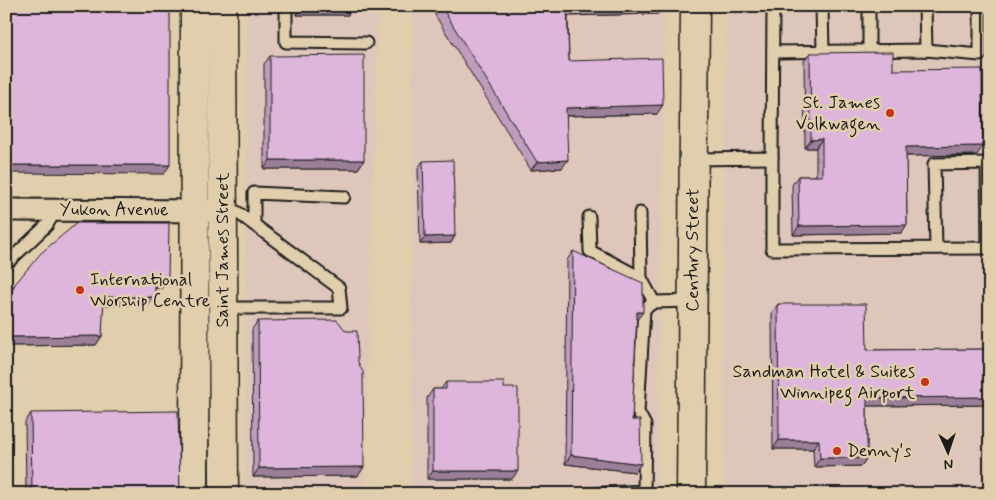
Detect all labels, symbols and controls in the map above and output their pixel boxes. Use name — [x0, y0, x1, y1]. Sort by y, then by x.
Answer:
place label: St. James Volkwagen — [796, 91, 880, 138]
marker: St. James Volkwagen — [884, 107, 896, 119]
street label: Saint James Street — [211, 172, 235, 328]
street label: Century Street — [681, 188, 705, 312]
street label: Yukon Avenue — [59, 198, 169, 222]
place label: International Worship Centre — [90, 268, 210, 313]
marker: International Worship Centre — [74, 284, 86, 296]
place label: Sandman Hotel & Suites Winnipeg Airport — [733, 360, 915, 407]
marker: Sandman Hotel & Suites Winnipeg Airport — [919, 376, 931, 388]
north arrow — [924, 428, 974, 478]
place label: Denny's — [847, 439, 912, 463]
marker: Denny's — [831, 445, 843, 457]
text: N — [943, 455, 954, 473]

